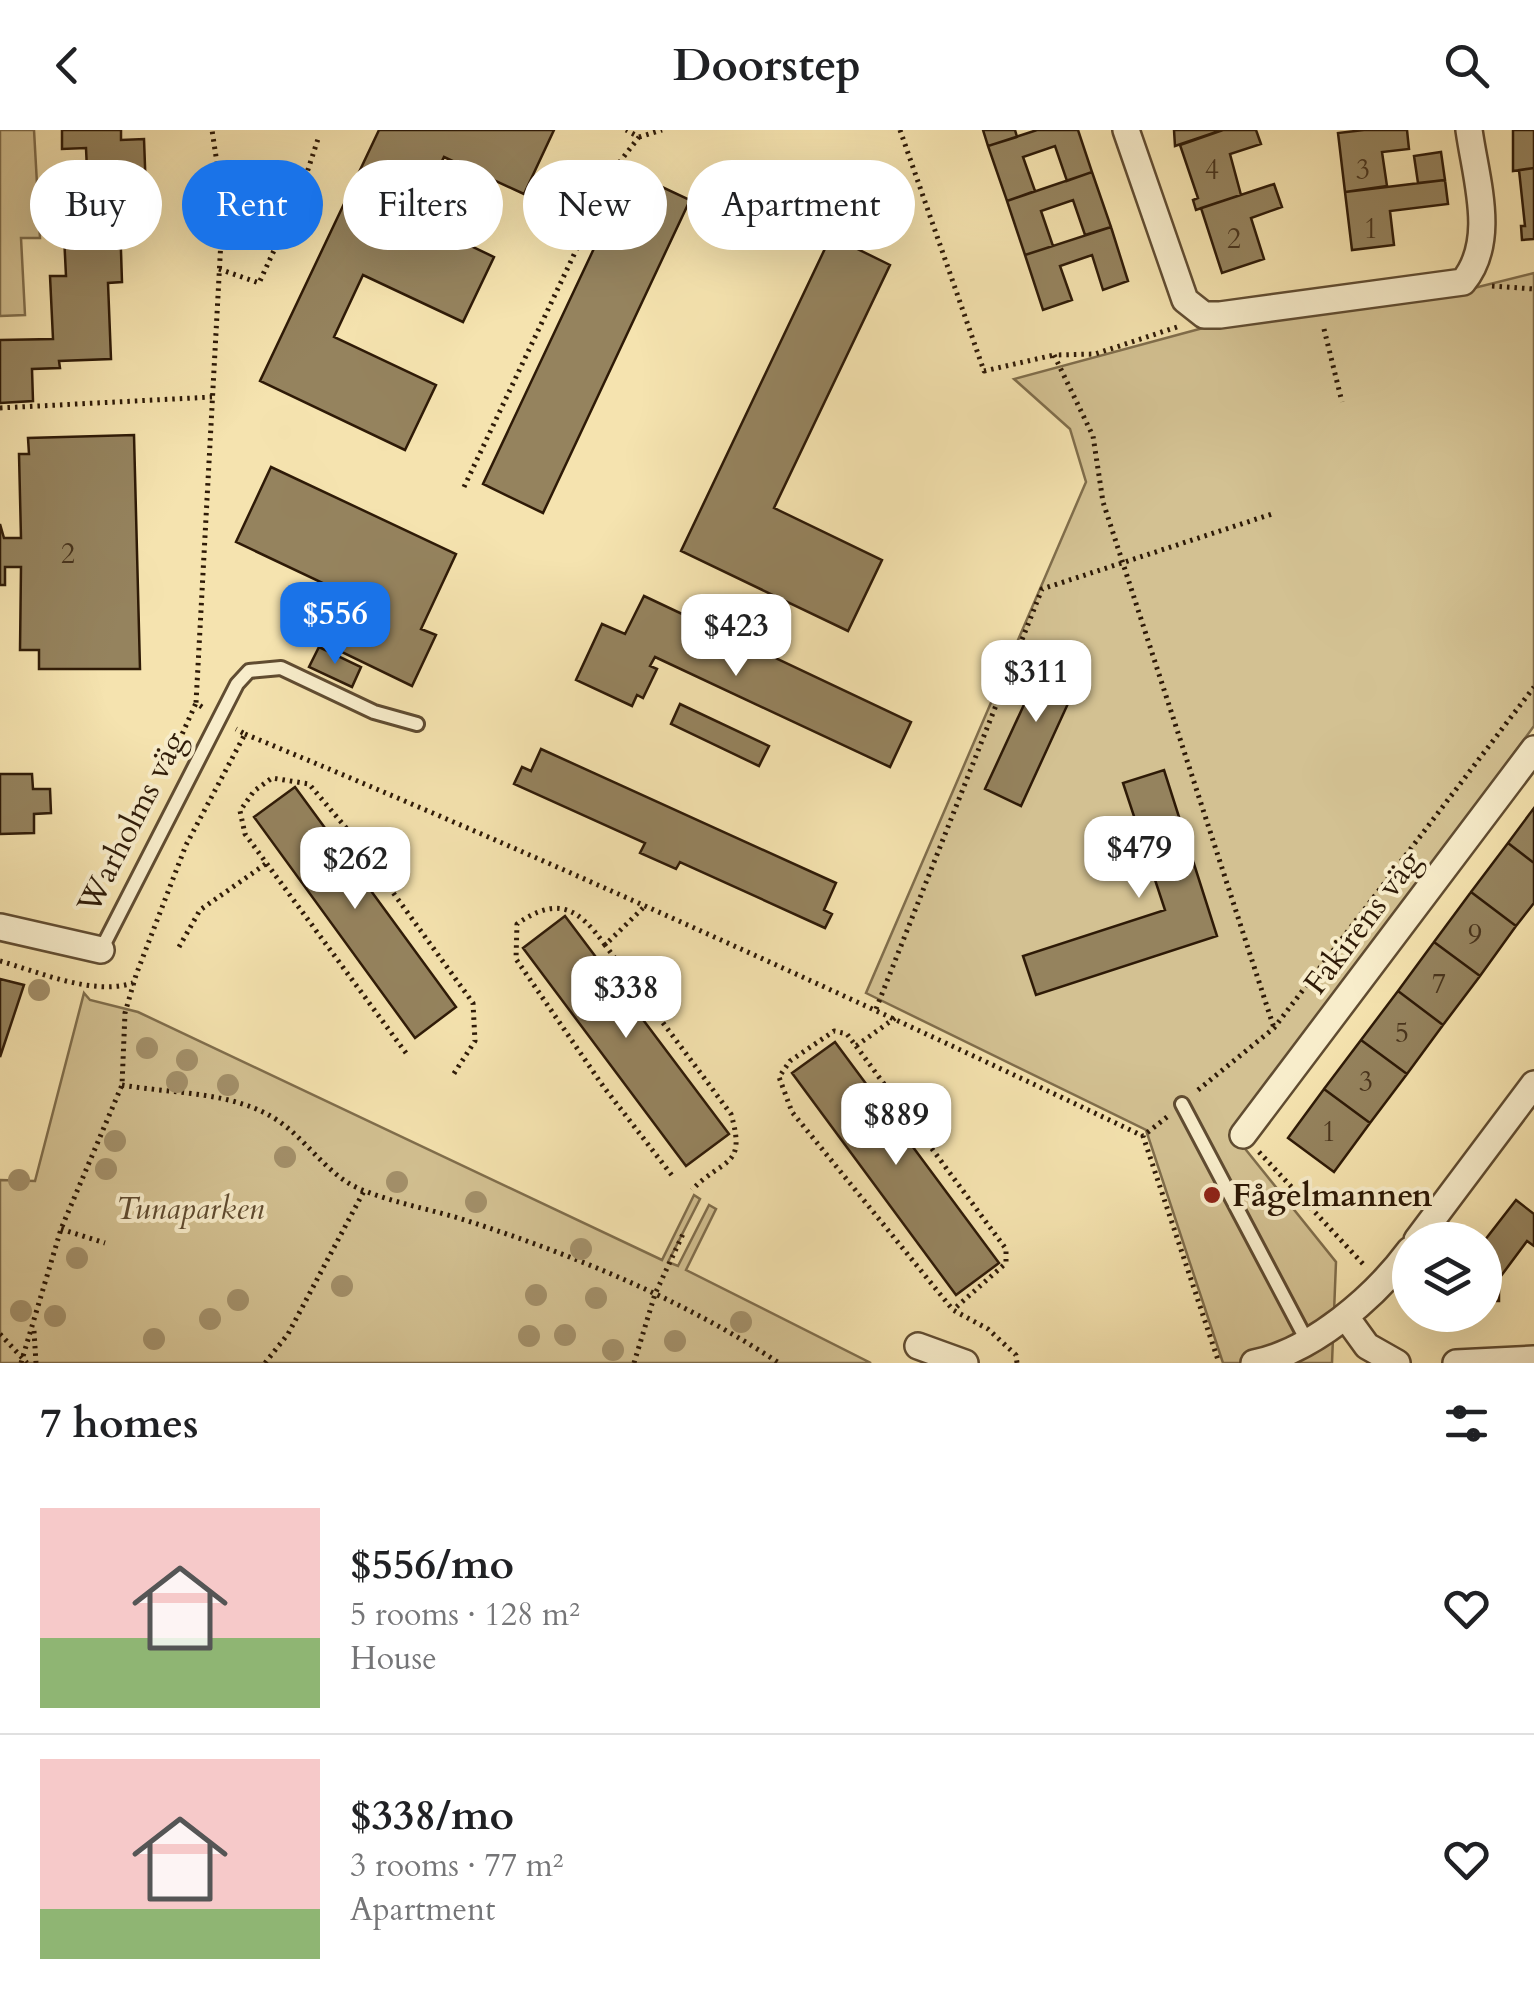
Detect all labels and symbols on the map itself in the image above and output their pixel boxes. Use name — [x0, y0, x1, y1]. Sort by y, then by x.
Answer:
house number: 4 — [1205, 151, 1219, 189]
house number: 3 — [1356, 151, 1370, 189]
house number: 1 — [1364, 210, 1378, 248]
house number: 2 — [1227, 220, 1241, 258]
house number: 2 — [61, 535, 75, 573]
pin: $556 — [276, 582, 394, 667]
pin: $423 — [677, 594, 795, 679]
pin: $311 — [977, 640, 1095, 725]
street label: Warholms väg — [67, 724, 197, 922]
pin: $479 — [1080, 816, 1198, 901]
pin: $262 — [296, 827, 414, 912]
street label: Fakirens väg — [1294, 841, 1432, 1004]
house number: 9 — [1468, 916, 1482, 954]
pin: $338 — [567, 956, 685, 1041]
house number: 7 — [1432, 965, 1446, 1003]
house number: 5 — [1395, 1014, 1409, 1052]
house number: 3 — [1359, 1063, 1373, 1101]
pin: $889 — [837, 1083, 955, 1168]
house number: 1 — [1322, 1113, 1336, 1151]
place label: Fågelmannen — [1232, 1174, 1433, 1218]
marker: Fågelmannen — [1201, 1184, 1223, 1206]
park label: Tunaparken — [116, 1187, 265, 1231]

